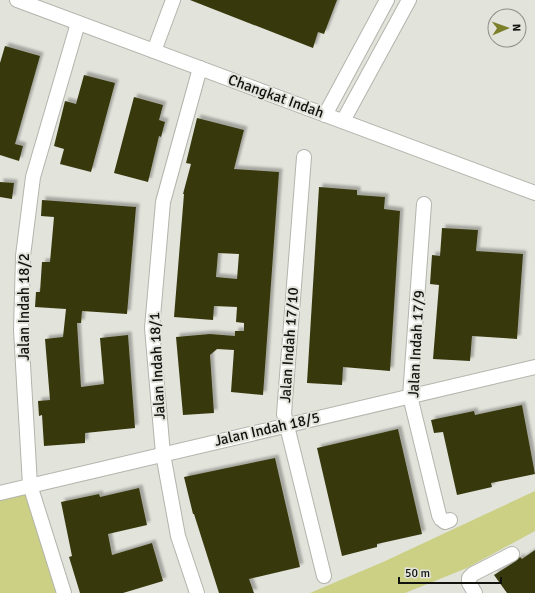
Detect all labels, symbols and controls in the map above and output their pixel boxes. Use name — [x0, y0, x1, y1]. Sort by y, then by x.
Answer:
north arrow — [487, 8, 527, 48]
text: N — [510, 24, 523, 32]
street label: Changkat Indah — [226, 70, 326, 122]
street label: Jalan Indah 18/2 — [15, 253, 33, 361]
street label: Jalan Indah 17/10 — [276, 287, 302, 403]
street label: Jalan Indah 17/9 — [404, 290, 428, 398]
street label: Jalan Indah 18/1 — [145, 312, 169, 420]
street label: Jalan Indah 18/5 — [213, 408, 321, 450]
scale bar — [399, 559, 501, 585]
text: 50 m — [405, 566, 430, 581]

